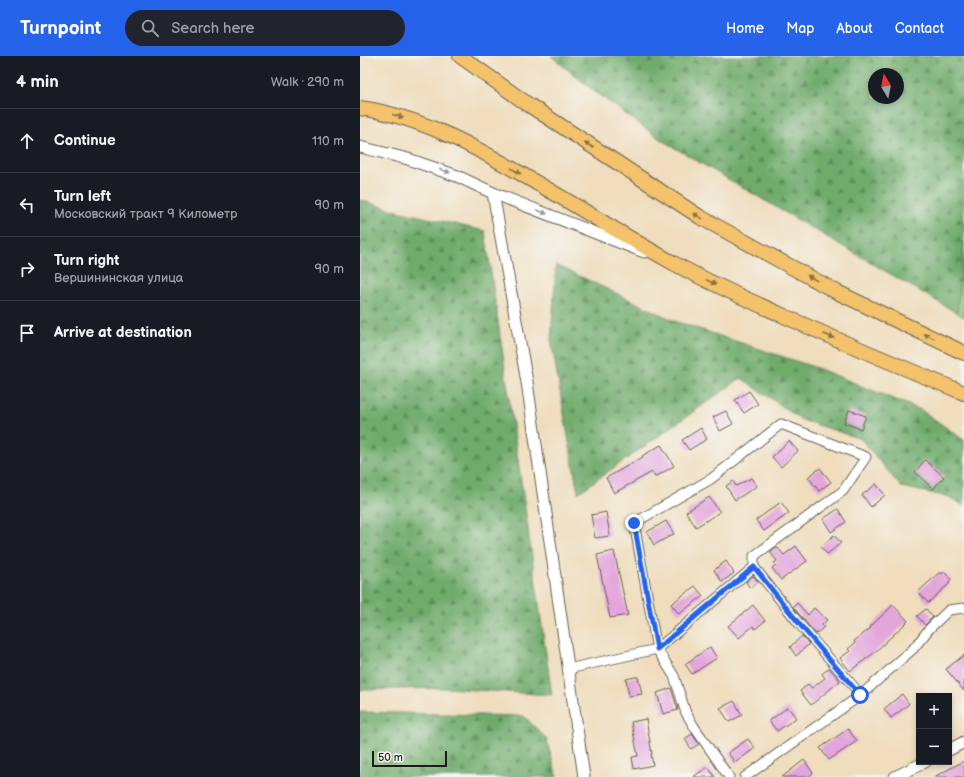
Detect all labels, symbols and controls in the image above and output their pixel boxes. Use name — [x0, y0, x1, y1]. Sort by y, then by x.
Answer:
search box — [125, 10, 405, 46]
text: Turnpoint — [20, 17, 101, 40]
icon: search — [139, 17, 161, 39]
text: Search here — [171, 19, 254, 38]
text: Home — [726, 20, 764, 37]
text: Map — [786, 20, 814, 37]
text: About — [836, 20, 873, 37]
text: Contact — [895, 20, 944, 37]
north arrow — [868, 68, 904, 104]
text: 4 min — [16, 72, 59, 92]
text: Walk · 290 m — [271, 74, 344, 90]
one-way arrow — [392, 113, 404, 119]
icon: ahead — [16, 130, 38, 152]
text: Continue — [54, 131, 116, 150]
text: 110 m — [312, 133, 344, 149]
one-way arrow — [584, 141, 595, 149]
one-way arrow — [510, 167, 522, 174]
one-way arrow — [439, 169, 451, 175]
text: Turn left — [54, 187, 111, 206]
icon: left — [16, 194, 38, 216]
text: 90 m — [315, 197, 344, 213]
text: Московский тракт 9 Километр — [54, 206, 237, 222]
one-way arrow — [537, 210, 549, 216]
one-way arrow — [692, 212, 704, 219]
text: Turn right — [54, 251, 119, 270]
icon: right — [16, 258, 38, 280]
text: 90 m — [315, 261, 344, 277]
text: Вершининская улица — [54, 270, 184, 286]
one-way arrow — [807, 275, 818, 281]
one-way arrow — [705, 279, 717, 285]
icon: arrive — [16, 322, 38, 344]
text: Arrive at destination — [54, 323, 192, 342]
one-way arrow — [823, 333, 834, 339]
one-way arrow — [923, 333, 935, 339]
route end — [625, 514, 643, 532]
route start — [851, 686, 869, 704]
map controls — [916, 693, 952, 765]
button: + — [916, 693, 952, 729]
button: − — [916, 729, 952, 765]
scale bar — [372, 749, 447, 768]
text: 50 m — [378, 751, 403, 764]

